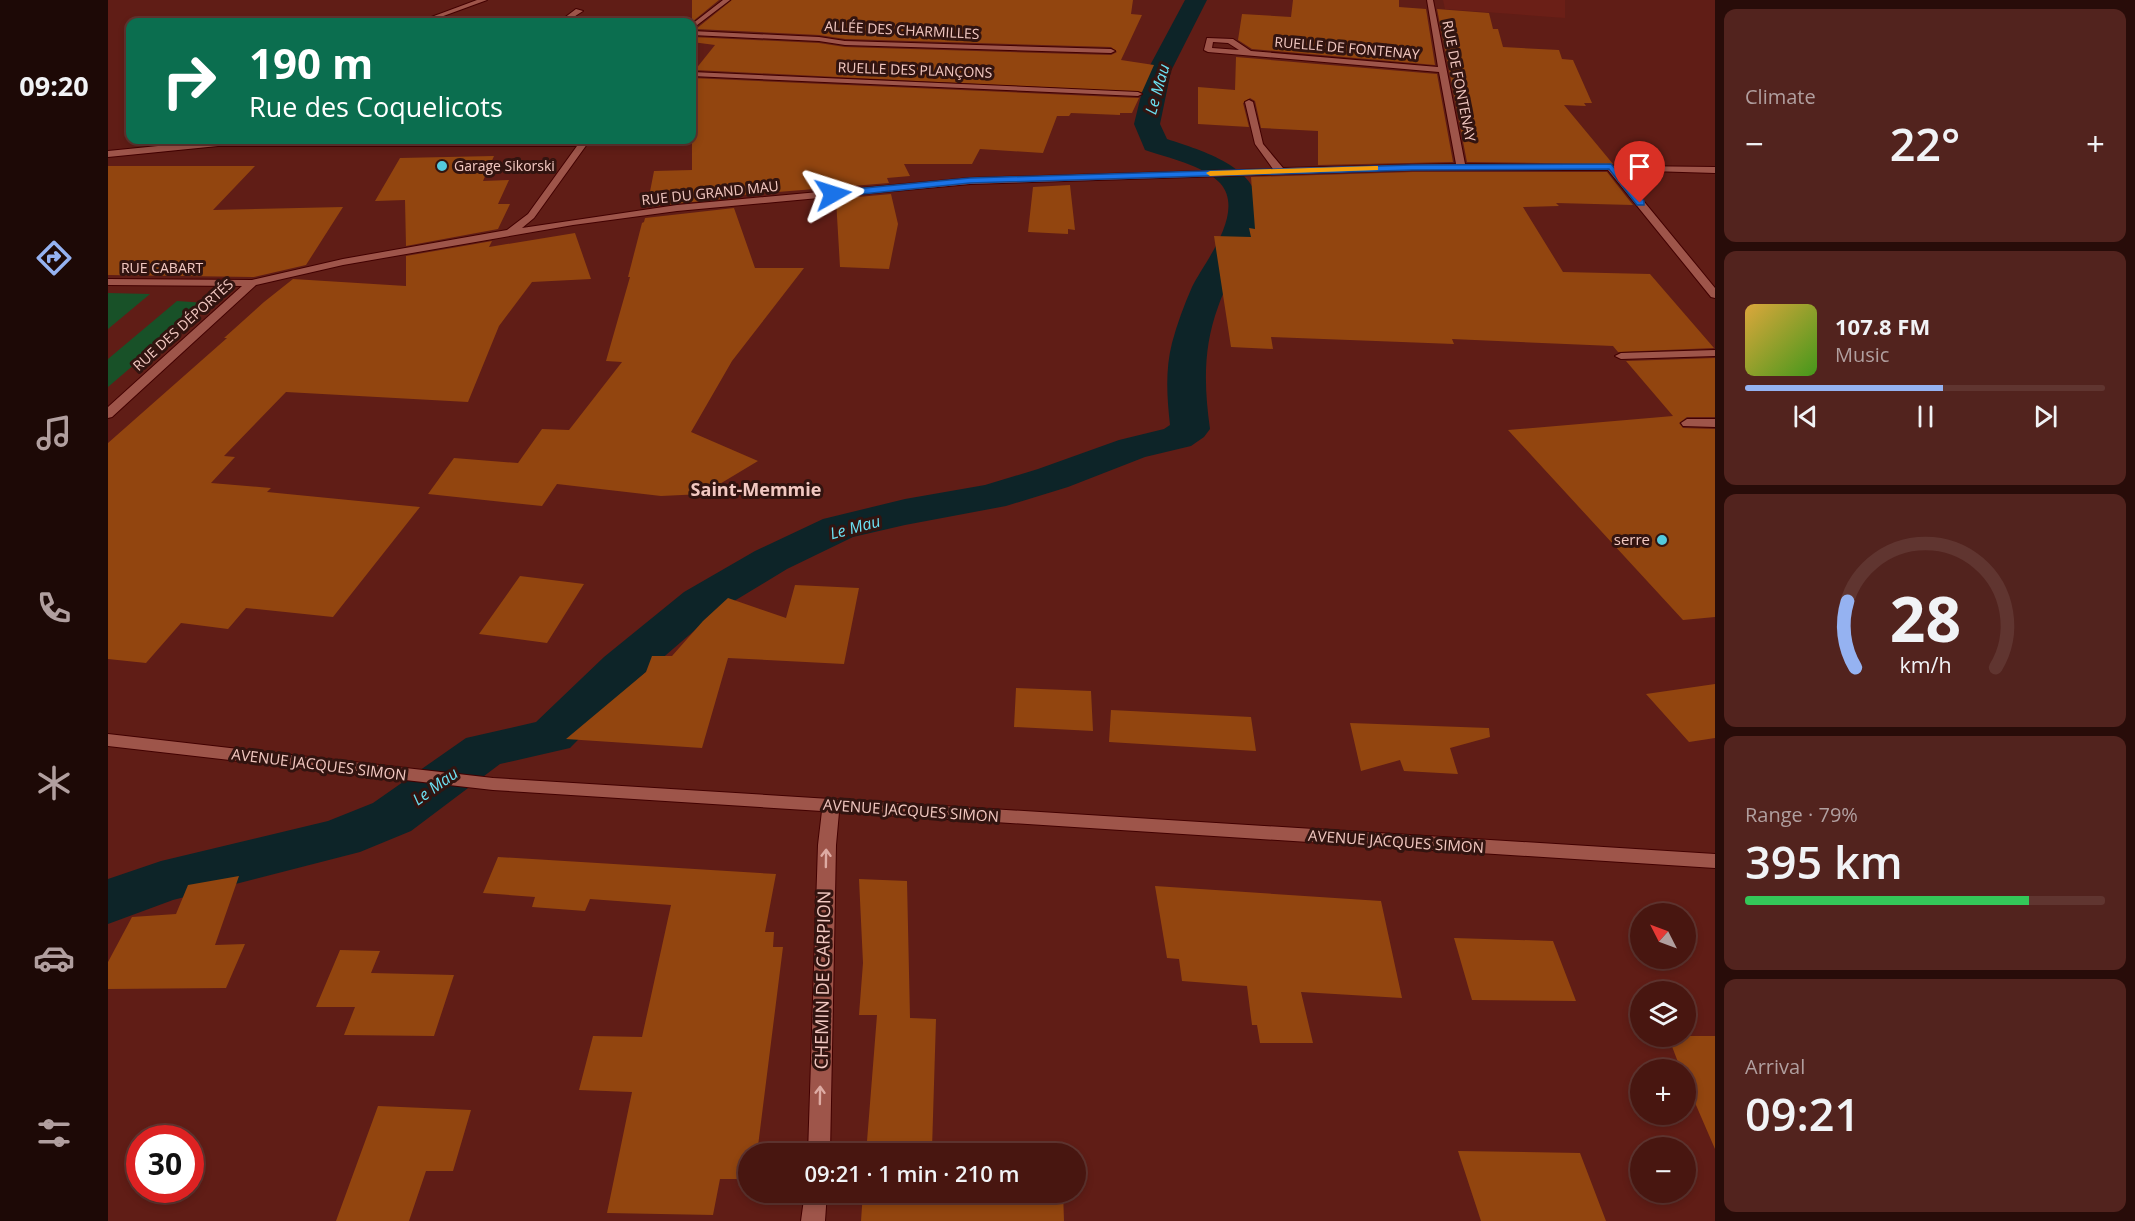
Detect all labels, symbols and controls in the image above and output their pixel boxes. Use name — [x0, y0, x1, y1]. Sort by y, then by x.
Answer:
street label: ALLÉE DES CHARMILLES — [824, 16, 980, 43]
street label: RUE DE FONTENAY — [1438, 19, 1481, 143]
street label: RUELLE DE FONTENAY — [1274, 32, 1421, 63]
text: 190 m — [249, 34, 373, 91]
icon: right — [150, 42, 228, 120]
street label: RUELLE DES PLANÇONS — [837, 57, 993, 82]
water label: Le Mau — [1139, 61, 1175, 117]
text: 09:20 — [19, 67, 89, 104]
text: Climate — [1745, 83, 1816, 110]
text: Rue des Coquelicots — [249, 88, 503, 125]
text: 22° — [1890, 113, 1960, 174]
text: − — [1745, 121, 1764, 166]
text: + — [2086, 121, 2105, 166]
pin — [1614, 141, 1665, 203]
icon: arrive — [1623, 150, 1656, 183]
place label: Garage Sikorski — [454, 156, 555, 175]
marker: Garage Sikorski — [435, 159, 449, 173]
position arrow — [801, 162, 865, 226]
street label: RUE DU GRAND MAU — [640, 176, 780, 209]
icon: directions — [33, 237, 75, 279]
street label: RUE CABART — [121, 258, 203, 277]
street label: RUE DES DÉPORTÉS — [129, 275, 237, 375]
text: 107.8 FM — [1835, 311, 1930, 341]
text: Music — [1835, 341, 1889, 368]
icon: previous — [1789, 400, 1822, 433]
icon: pause — [1909, 400, 1942, 433]
icon: next — [2029, 400, 2062, 433]
icon: music — [33, 412, 75, 454]
district label: Saint-Memmie — [691, 477, 821, 501]
water label: Le Mau — [827, 510, 883, 544]
place label: serre — [1614, 529, 1650, 549]
marker: serre — [1655, 533, 1669, 547]
text: 28 — [1889, 575, 1961, 660]
icon: phone — [33, 587, 75, 629]
text: km/h — [1899, 650, 1951, 679]
street label: AVENUE JACQUES SIMON — [230, 743, 408, 785]
icon: climate — [33, 762, 75, 804]
water label: Le Mau — [408, 762, 462, 810]
street label: AVENUE JACQUES SIMON — [823, 794, 1000, 826]
text: Range · 79% — [1745, 801, 1858, 828]
street label: AVENUE JACQUES SIMON — [1308, 825, 1485, 857]
text: 395 km — [1745, 831, 1903, 892]
one-way arrow — [821, 849, 832, 869]
street label: CHEMIN DE CARPION — [808, 890, 836, 1070]
north arrow — [1630, 903, 1696, 969]
map controls — [1630, 903, 1696, 1203]
icon: car — [33, 937, 75, 979]
button: layers — [1630, 981, 1696, 1047]
text: Arrival — [1745, 1053, 1805, 1080]
button: + — [1630, 1059, 1696, 1125]
text: 09:21 — [1745, 1083, 1860, 1144]
one-way arrow — [814, 1086, 826, 1106]
icon: filters — [33, 1112, 75, 1154]
speed limit sign: 30 — [126, 1125, 204, 1203]
button: − — [1630, 1137, 1696, 1203]
text: 09:21 · 1 min · 210 m — [804, 1158, 1020, 1188]

